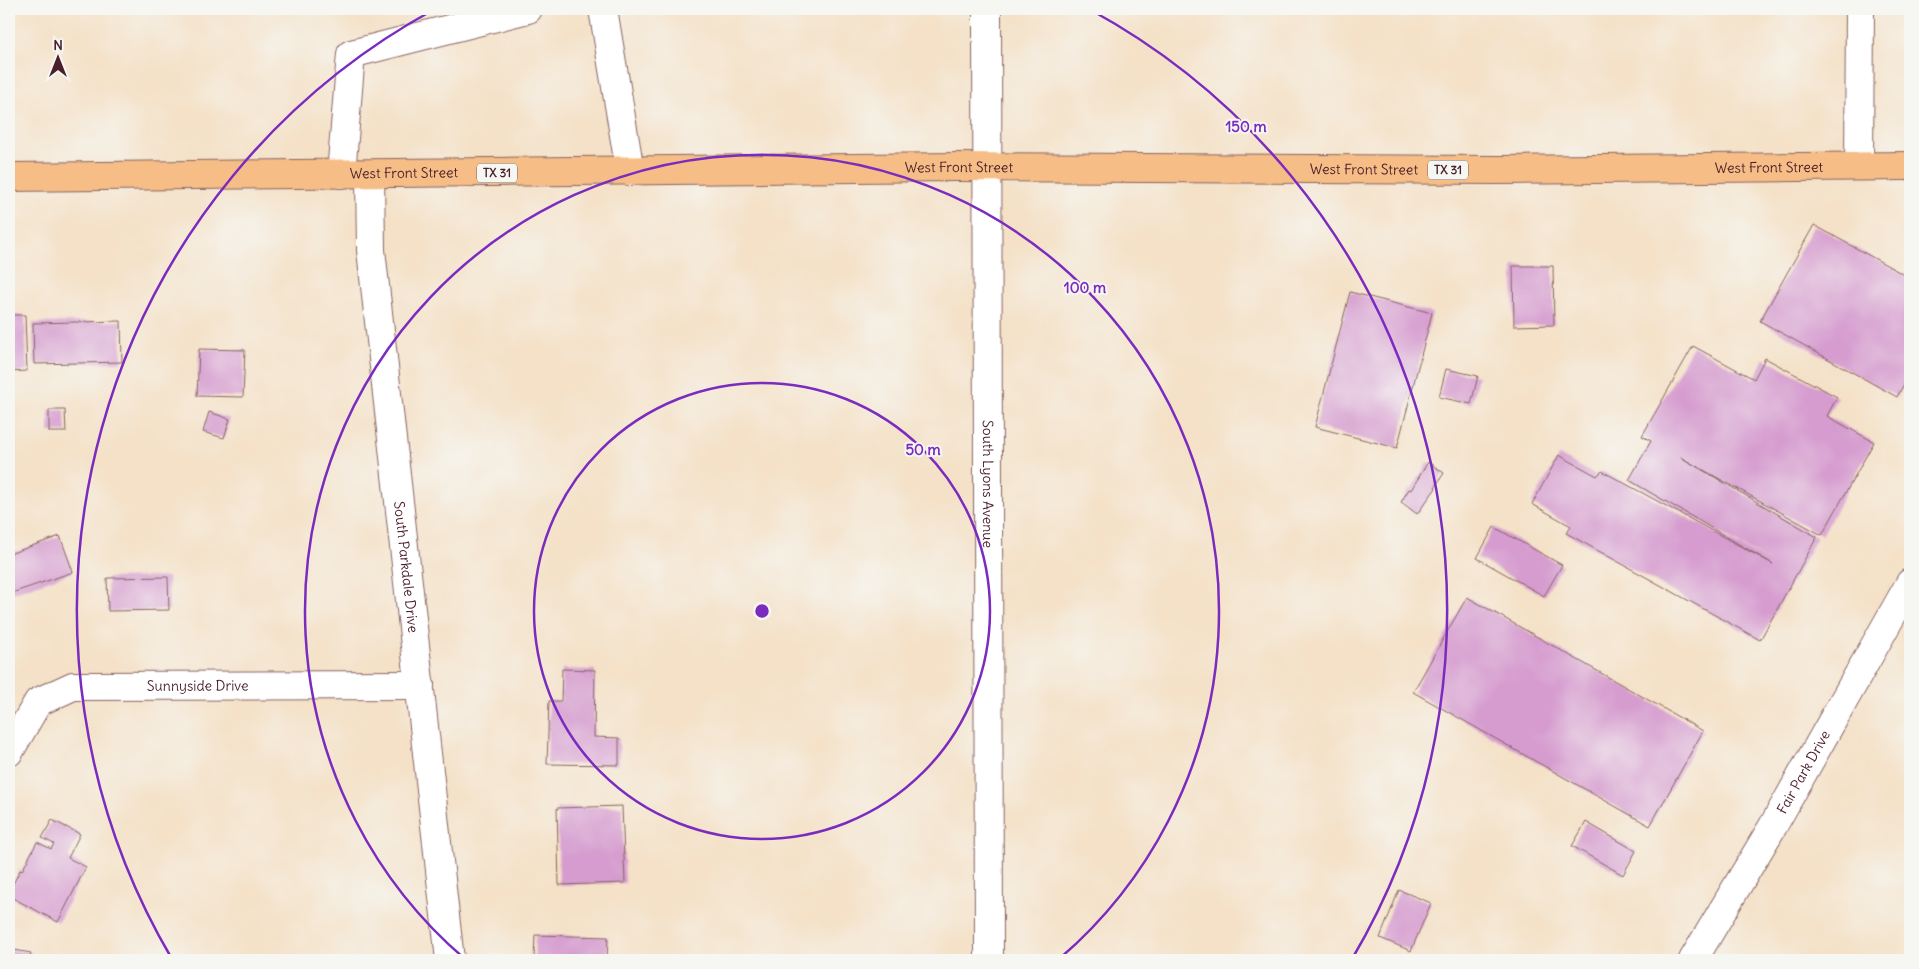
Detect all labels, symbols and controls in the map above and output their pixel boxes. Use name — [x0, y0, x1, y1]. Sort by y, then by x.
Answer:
north arrow — [32, 32, 82, 82]
text: N — [53, 36, 63, 54]
text: 150 m — [1225, 117, 1267, 136]
street label: West Front Street — [905, 158, 1013, 177]
street label: West Front Street — [1715, 158, 1824, 177]
street label: West Front Street — [1310, 160, 1418, 179]
road number: TX 31 — [1428, 160, 1468, 180]
street label: West Front Street — [350, 163, 459, 182]
road number: TX 31 — [477, 164, 517, 182]
text: 100 m — [1064, 278, 1106, 297]
street label: South Lyons Avenue — [979, 420, 997, 548]
text: 50 m — [905, 440, 941, 459]
street label: South Parkdale Drive — [390, 500, 423, 634]
centre of rings — [753, 602, 771, 620]
street label: Sunnyside Drive — [147, 676, 249, 695]
street label: Fair Park Drive — [1773, 727, 1834, 817]

